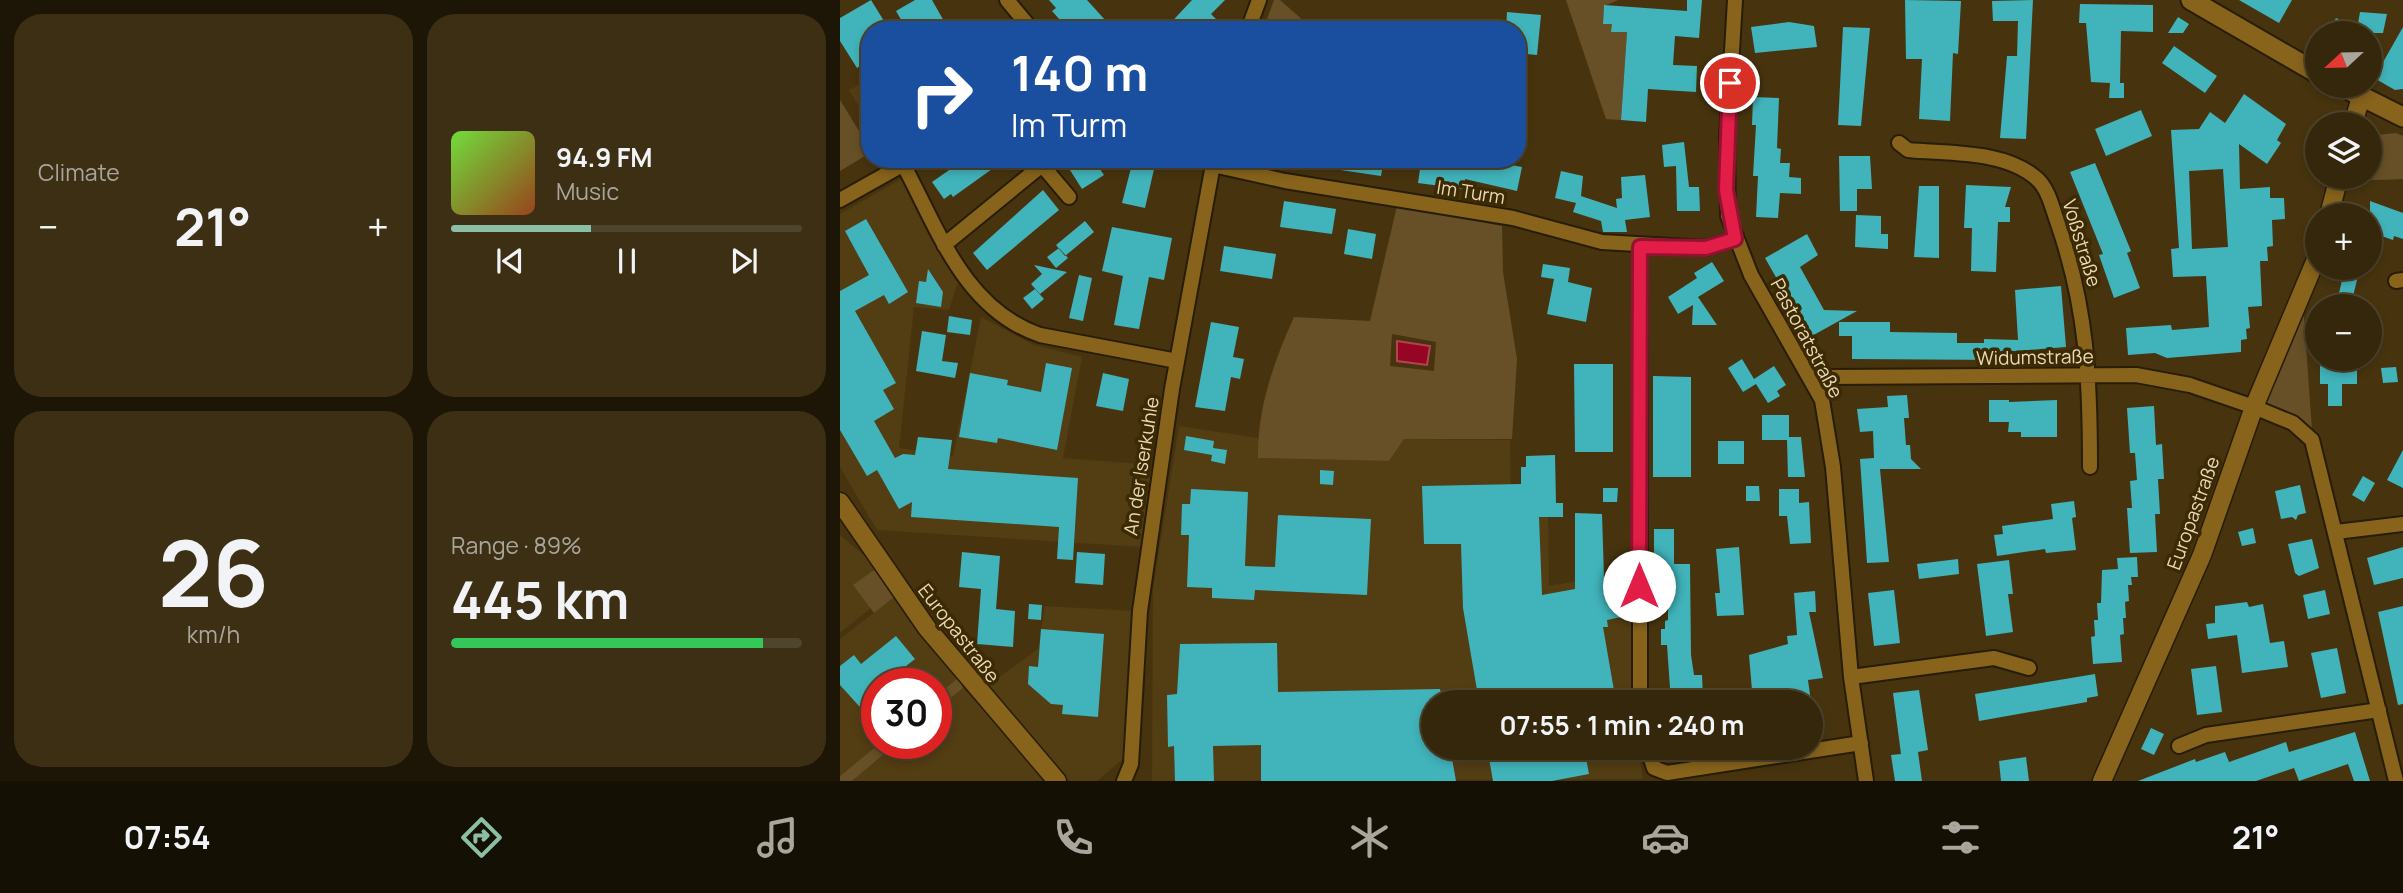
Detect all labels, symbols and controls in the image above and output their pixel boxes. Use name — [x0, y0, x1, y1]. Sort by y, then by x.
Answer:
north arrow — [2305, 21, 2382, 98]
map controls — [2305, 21, 2382, 371]
text: 140 m — [1011, 39, 1148, 106]
icon: right — [896, 49, 987, 140]
pin — [1700, 53, 1760, 113]
icon: arrive — [1711, 64, 1749, 102]
text: Im Turm — [1011, 103, 1127, 147]
button: layers — [2305, 112, 2382, 189]
text: 94.9 FM — [556, 139, 653, 175]
text: Climate — [38, 156, 120, 188]
street label: Im Turm — [1435, 174, 1507, 210]
text: Music — [556, 175, 619, 207]
text: 21° — [174, 191, 251, 262]
street label: Voßstraße — [2056, 196, 2108, 290]
text: − — [38, 200, 59, 252]
text: + — [367, 200, 389, 252]
button: + — [2305, 203, 2382, 280]
icon: previous — [491, 242, 529, 280]
icon: pause — [608, 242, 646, 280]
icon: next — [725, 242, 763, 280]
street label: Pastoratstraße — [1765, 274, 1849, 402]
button: − — [2305, 294, 2382, 371]
street label: Widumstraße — [1976, 343, 2094, 371]
street label: An der Iserkuhle — [1117, 395, 1165, 537]
street label: Europastraße — [2160, 453, 2226, 573]
text: 26 — [158, 510, 269, 634]
text: Range · 89% — [451, 529, 582, 561]
position arrow — [1602, 549, 1676, 623]
text: 445 km — [451, 564, 629, 635]
street label: Europastraße — [912, 578, 1006, 688]
text: km/h — [187, 618, 240, 650]
speed limit sign: 30 — [861, 668, 952, 759]
text: 07:55 · 1 min · 240 m — [1500, 707, 1745, 743]
icon: directions — [457, 813, 506, 862]
icon: music — [753, 813, 802, 862]
icon: phone — [1049, 813, 1098, 862]
icon: climate — [1345, 813, 1394, 862]
icon: car — [1641, 813, 1690, 862]
icon: filters — [1936, 813, 1985, 862]
text: 07:54 — [123, 815, 211, 859]
text: 21° — [2232, 815, 2280, 859]

